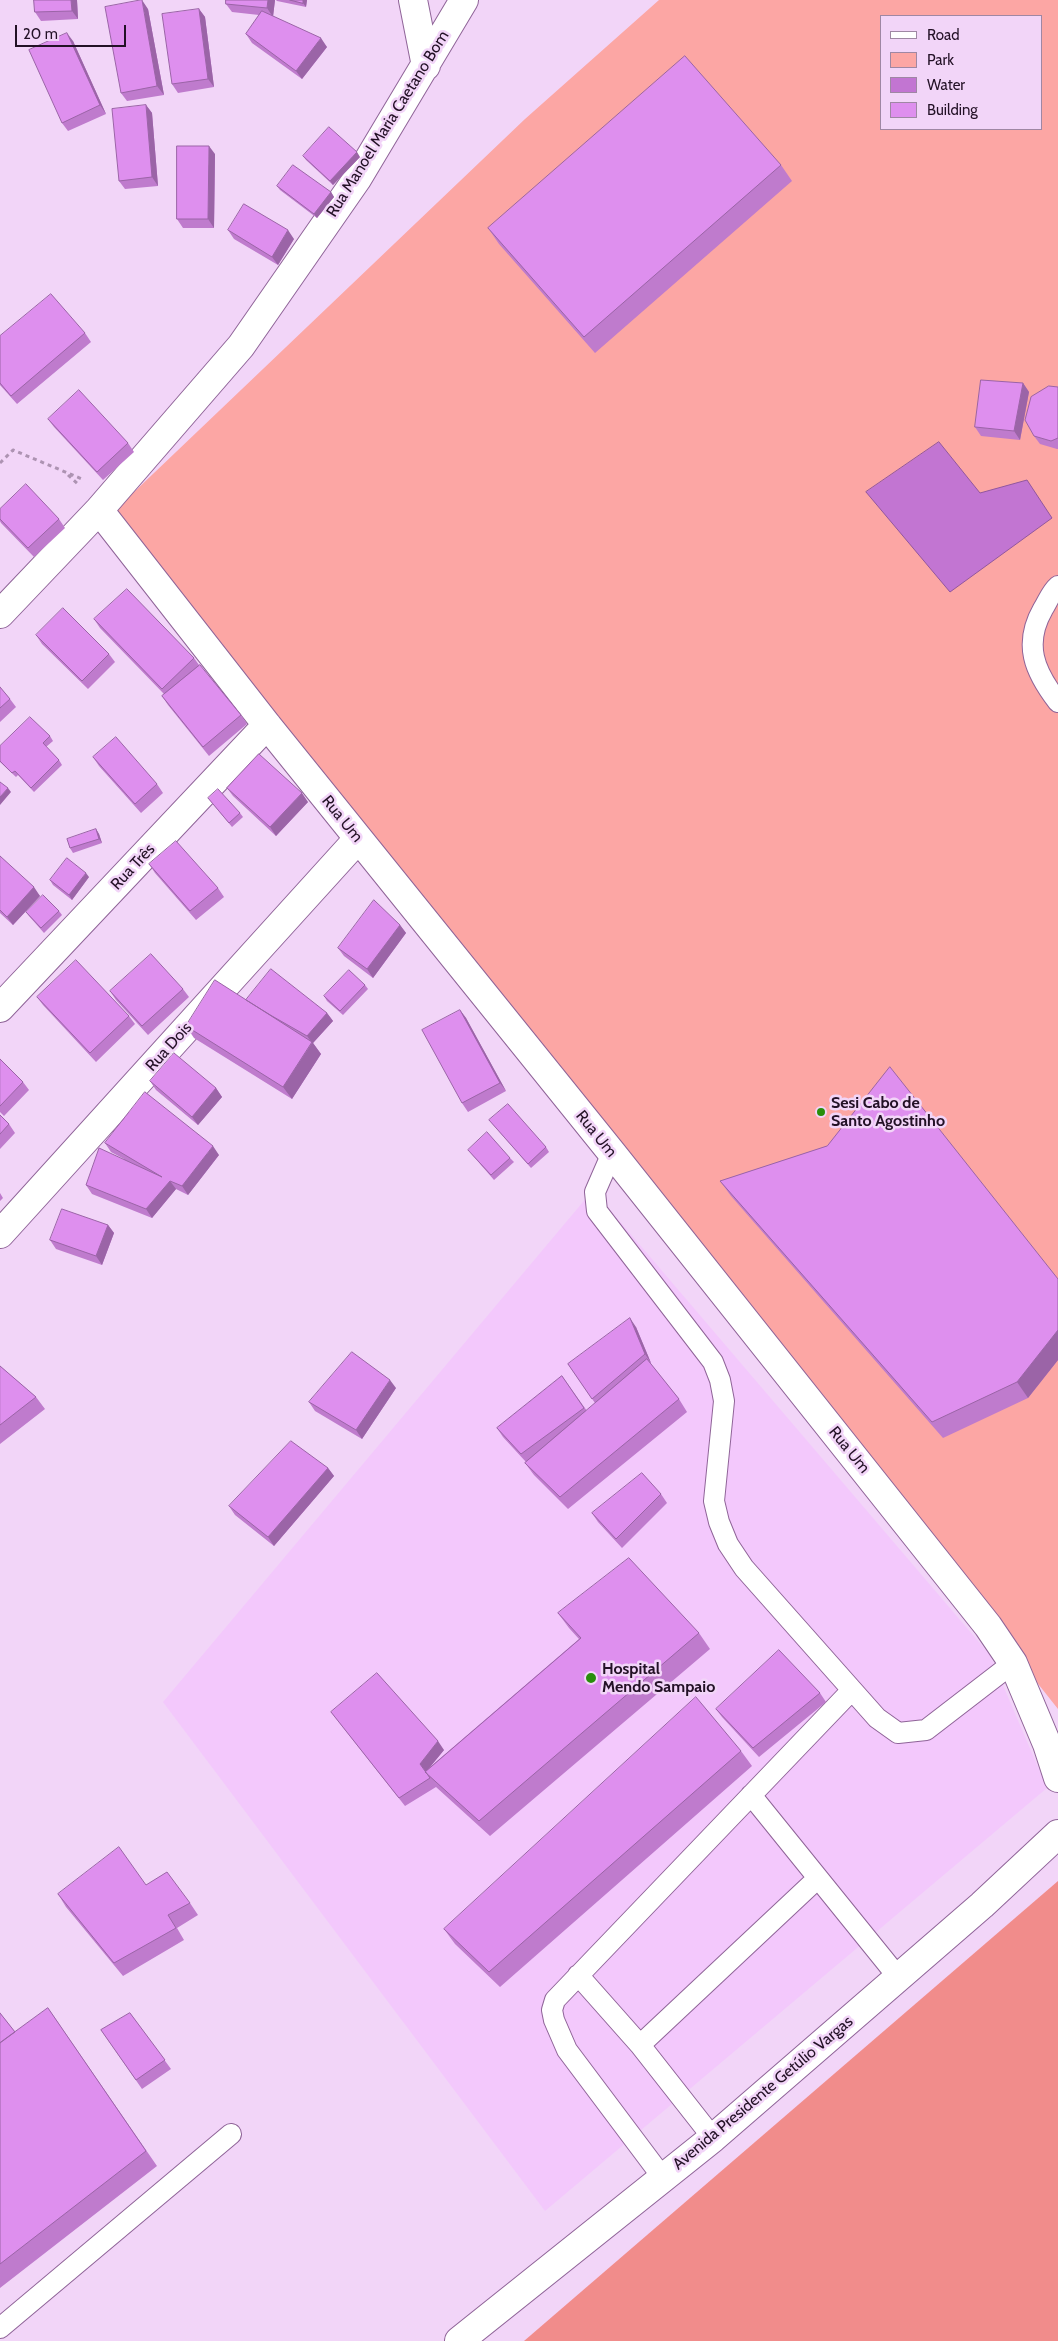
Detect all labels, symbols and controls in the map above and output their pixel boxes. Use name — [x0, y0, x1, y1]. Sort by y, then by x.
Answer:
scale bar — [18, 15, 129, 47]
legend — [880, 15, 1043, 130]
text: 20 m — [23, 25, 58, 43]
text: Road — [927, 26, 960, 44]
street label: Rua Manoel Maria Caetano Bom — [323, 27, 453, 221]
text: Park — [927, 51, 954, 69]
text: Water — [927, 76, 965, 94]
text: Building — [927, 101, 978, 119]
street label: Rua Um — [317, 792, 367, 846]
street label: Rua Três — [107, 840, 159, 894]
street label: Rua Dois — [142, 1018, 196, 1076]
place label: Sesi Cabo de Santo Agostinho — [831, 1093, 945, 1131]
marker: Sesi Cabo de Santo Agostinho — [815, 1106, 827, 1118]
street label: Rua Um — [571, 1107, 621, 1161]
street label: Rua Um — [824, 1423, 874, 1477]
place label: Hospital Mendo Sampaio — [602, 1659, 715, 1697]
marker: Hospital Mendo Sampaio — [584, 1671, 598, 1685]
street label: Avenida Presidente Getúlio Vargas — [669, 2012, 857, 2174]

